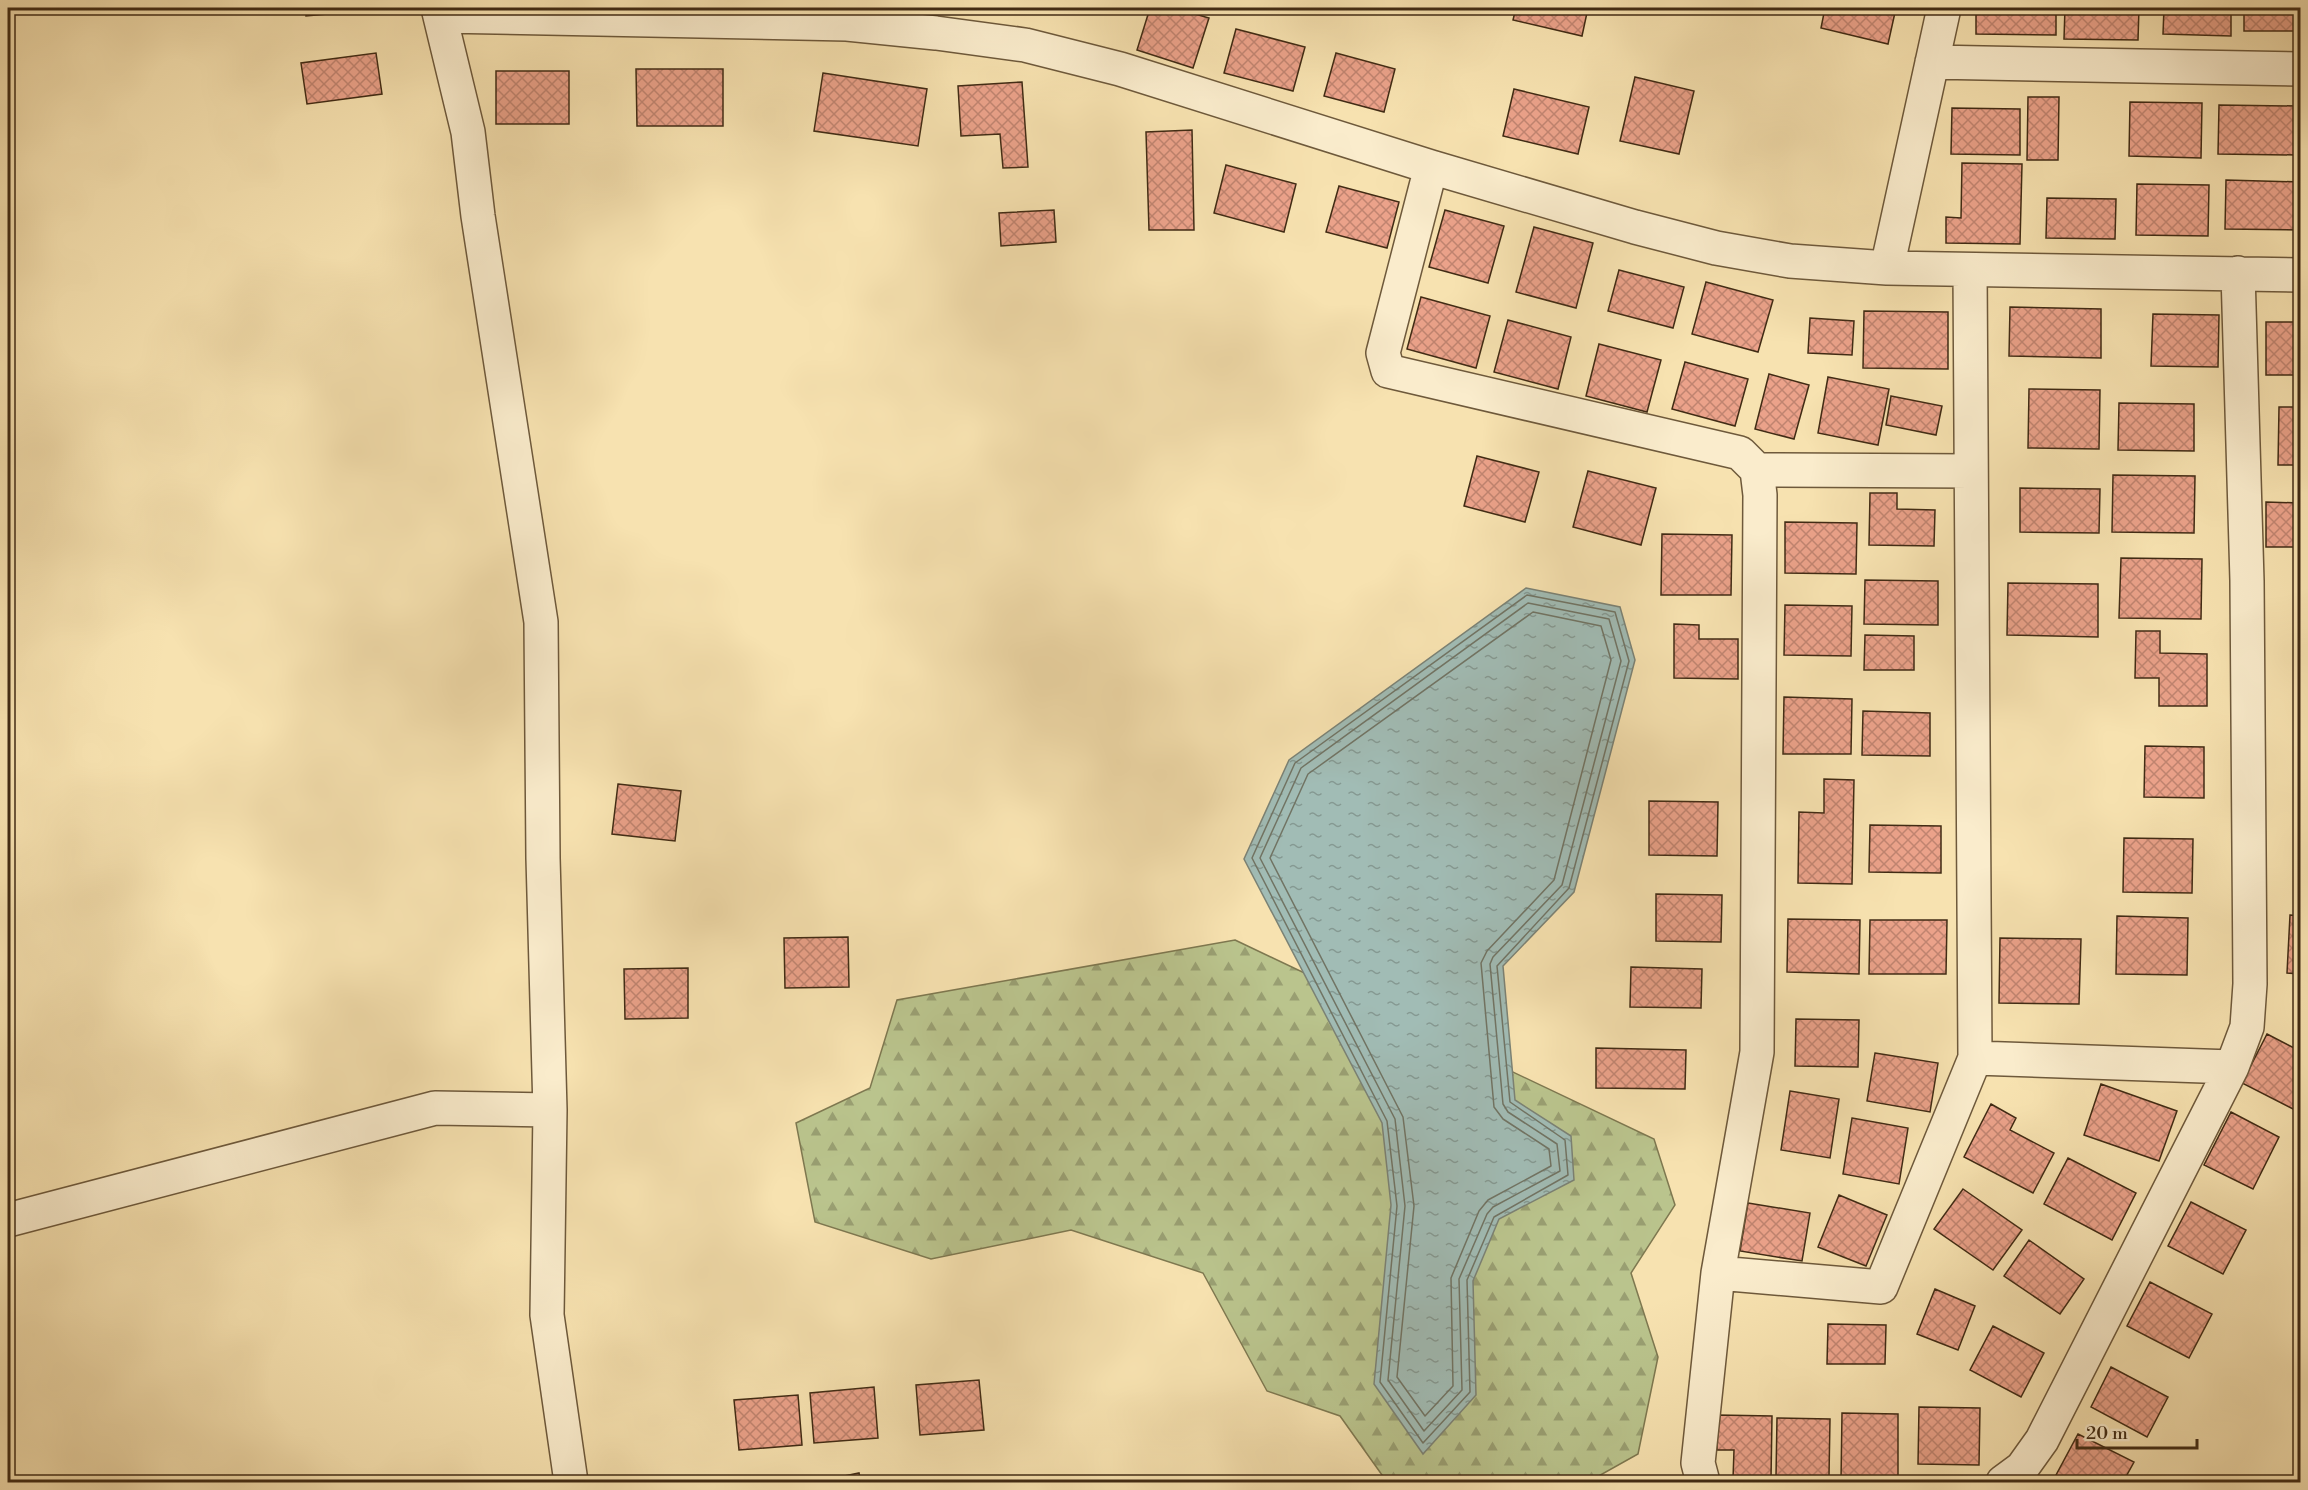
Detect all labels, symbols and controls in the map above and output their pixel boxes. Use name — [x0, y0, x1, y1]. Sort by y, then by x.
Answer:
scale bar — [2077, 1412, 2197, 1450]
text: 20 m — [2086, 1422, 2128, 1445]

